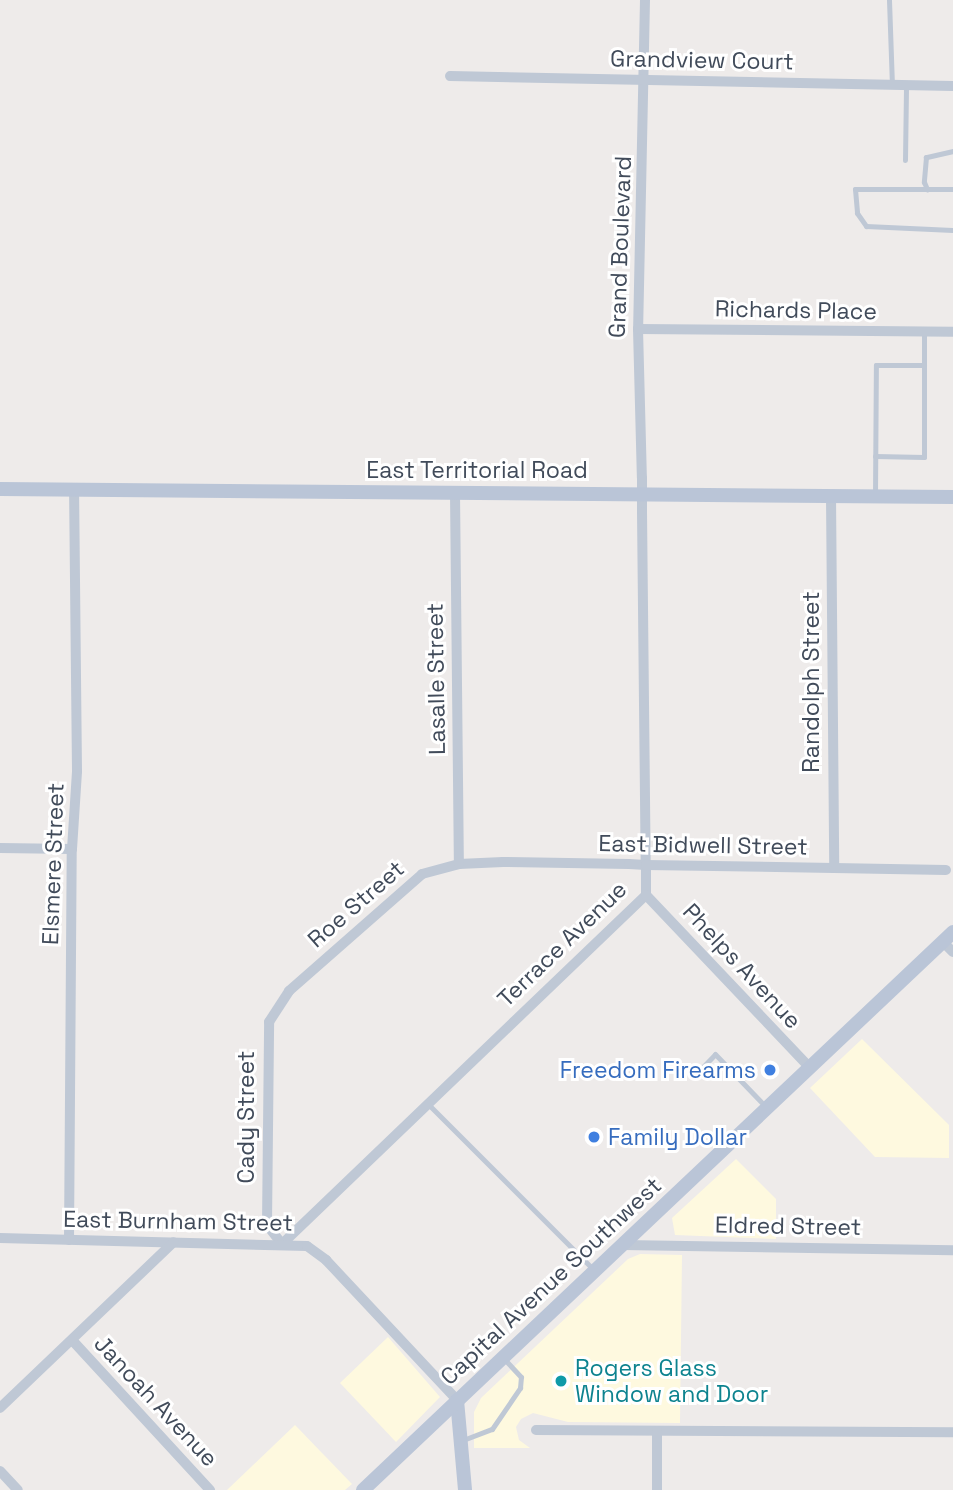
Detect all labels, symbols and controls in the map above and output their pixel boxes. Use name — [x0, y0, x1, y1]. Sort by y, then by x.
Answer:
street label: Grandview Court — [610, 45, 794, 75]
street label: Grand Boulevard — [603, 156, 637, 338]
street label: Richards Place — [715, 295, 877, 325]
street label: East Territorial Road — [366, 456, 588, 484]
street label: Randolph Street — [797, 591, 825, 773]
street label: Lasalle Street — [421, 603, 451, 755]
street label: Elsmere Street — [36, 782, 70, 946]
street label: East Bidwell Street — [598, 829, 808, 861]
street label: Roe Street — [302, 855, 410, 953]
street label: Terrace Avenue — [492, 875, 632, 1013]
street label: Phelps Avenue — [677, 898, 807, 1034]
street label: Cady Street — [232, 1051, 260, 1183]
place label: Freedom Firearms — [560, 1056, 756, 1084]
marker: Freedom Firearms — [762, 1062, 778, 1078]
place label: Family Dollar — [608, 1123, 747, 1151]
marker: Family Dollar — [586, 1129, 602, 1145]
street label: Capital Avenue Southwest — [435, 1171, 667, 1391]
street label: East Burnham Street — [63, 1205, 293, 1237]
street label: Eldred Street — [715, 1211, 861, 1241]
street label: Janoah Avenue — [88, 1330, 224, 1472]
place label: Rogers Glass Window and Door — [575, 1354, 768, 1408]
marker: Rogers Glass Window and Door — [553, 1373, 569, 1389]

